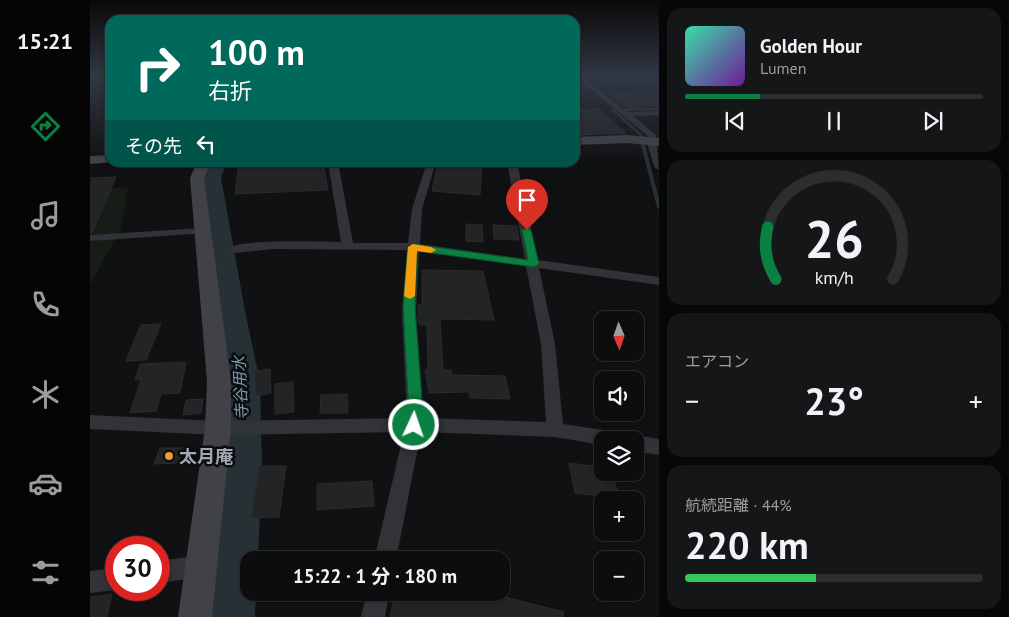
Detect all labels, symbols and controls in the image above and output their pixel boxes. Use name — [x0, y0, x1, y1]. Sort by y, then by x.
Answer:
text: 15:21 — [17, 27, 73, 55]
text: 100 m — [208, 29, 305, 75]
text: Golden Hour — [760, 34, 862, 58]
icon: right — [125, 35, 190, 100]
text: Lumen — [760, 58, 806, 78]
text: 右折 — [208, 77, 252, 105]
icon: previous — [721, 107, 749, 135]
icon: pause — [820, 107, 848, 135]
icon: next — [919, 107, 947, 135]
icon: directions — [28, 109, 63, 144]
icon: left — [192, 130, 220, 158]
text: その先 — [125, 134, 182, 158]
pin — [506, 179, 548, 230]
icon: arrive — [513, 186, 541, 214]
icon: music — [28, 198, 63, 233]
text: 26 — [805, 205, 863, 272]
text: km/h — [814, 266, 854, 289]
icon: phone — [28, 287, 63, 322]
north arrow — [594, 311, 644, 361]
map controls — [594, 311, 644, 601]
text: エアコン — [685, 351, 749, 371]
water label: 寺谷用水 — [228, 354, 252, 420]
button: sound — [594, 371, 644, 421]
text: 23° — [804, 376, 864, 425]
icon: climate — [28, 377, 63, 412]
text: − — [685, 382, 699, 419]
text: + — [969, 382, 983, 419]
position arrow — [387, 398, 439, 450]
button: layers — [594, 431, 644, 481]
place label: 太月庵 — [179, 445, 233, 468]
marker: 太月庵 — [163, 450, 175, 462]
icon: car — [28, 466, 63, 501]
button: + — [594, 491, 644, 541]
text: 航続距離 · 44% — [685, 495, 792, 515]
text: 220 km — [685, 520, 809, 569]
speed limit sign: 30 — [105, 536, 170, 601]
button: − — [594, 551, 644, 601]
icon: filters — [28, 555, 63, 590]
text: 15:22 · 1 分 · 180 m — [293, 564, 457, 588]

